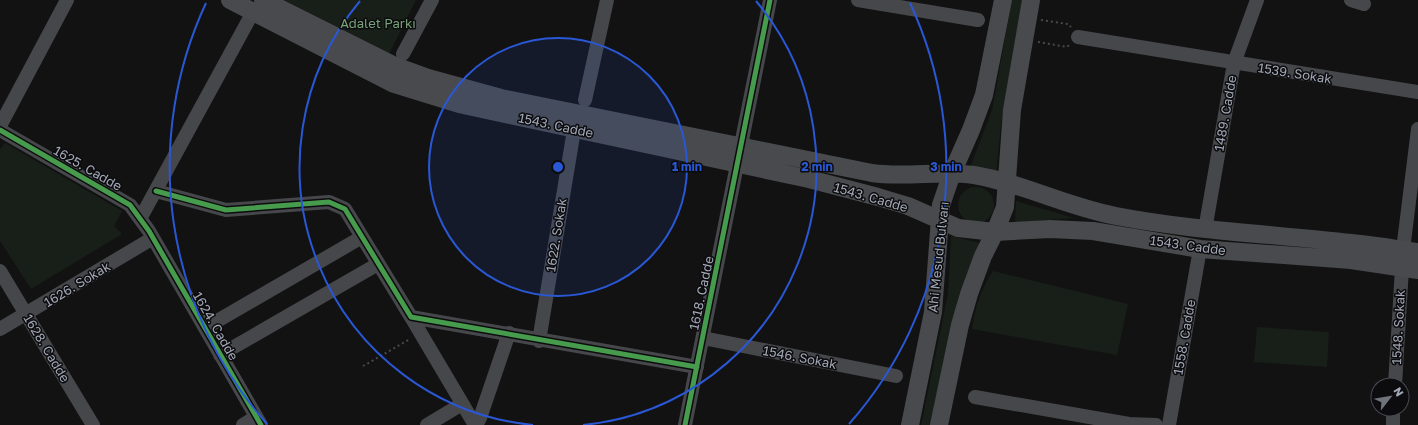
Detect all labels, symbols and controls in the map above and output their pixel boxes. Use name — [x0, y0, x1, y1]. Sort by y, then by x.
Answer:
park label: Adalet Parkı — [340, 15, 416, 31]
street label: 1539. Sokak — [1257, 59, 1334, 87]
street label: 1489. Cadde — [1210, 74, 1240, 152]
street label: 1543. Cadde — [517, 109, 595, 141]
street label: 1625. Cadde — [51, 142, 125, 194]
text: 1 min — [672, 159, 702, 174]
text: 2 min — [801, 159, 833, 174]
text: 3 min — [930, 159, 962, 174]
centre of rings — [551, 160, 565, 174]
street label: 1543. Cadde — [832, 179, 910, 215]
street label: 1622. Sokak — [542, 196, 570, 273]
street label: Ahi Mesud Bulvarı — [924, 201, 952, 313]
street label: 1543. Cadde — [1149, 232, 1227, 258]
street label: 1618. Cadde — [685, 255, 717, 331]
street label: 1626. Sokak — [41, 258, 114, 310]
street label: 1624. Cadde — [190, 289, 242, 363]
street label: 1548. Sokak — [1388, 289, 1408, 365]
street label: 1558. Cadde — [1170, 298, 1198, 376]
street label: 1628. Cadde — [20, 311, 74, 385]
street label: 1546. Sokak — [762, 342, 839, 372]
north arrow — [1370, 377, 1410, 417]
text: N — [1391, 385, 1407, 399]

